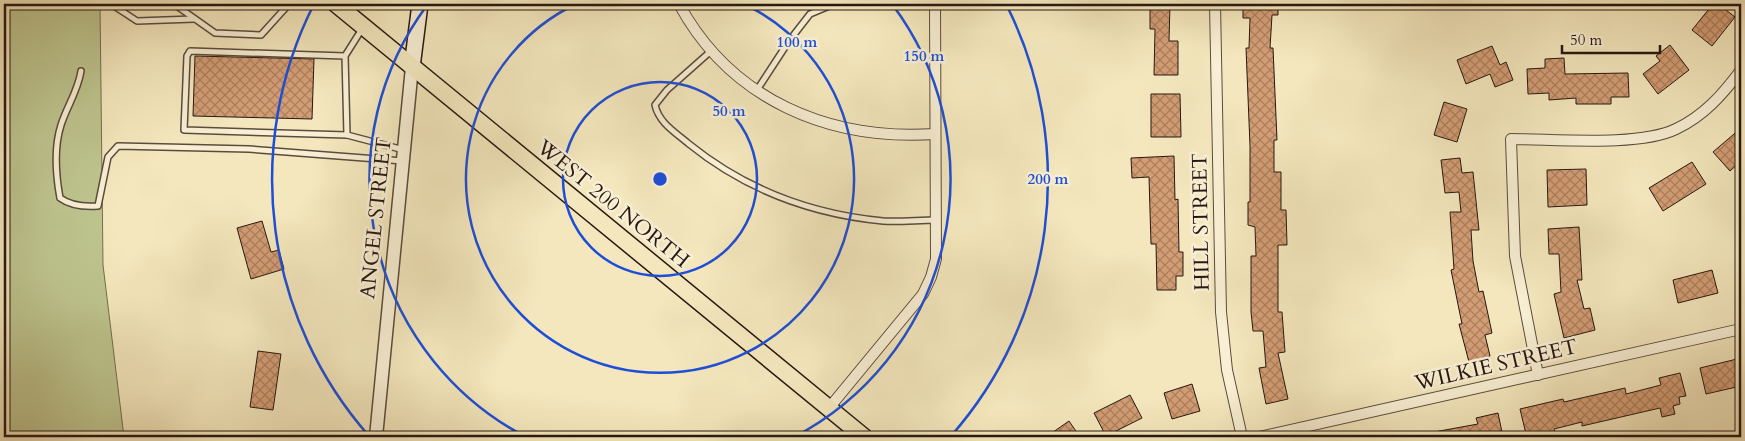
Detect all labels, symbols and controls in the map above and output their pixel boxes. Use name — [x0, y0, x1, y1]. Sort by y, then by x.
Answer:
scale bar — [1562, 22, 1660, 54]
text: 50 m — [1570, 30, 1602, 50]
text: 100 m — [777, 32, 818, 52]
text: 150 m — [904, 46, 945, 66]
text: 50 m — [712, 101, 746, 121]
street label: WEST 200 NORTH — [530, 133, 696, 275]
street label: ANGEL STREET — [353, 136, 399, 300]
street label: HILL STREET — [1185, 153, 1217, 291]
text: 200 m — [1028, 169, 1069, 189]
centre of rings — [651, 170, 669, 188]
street label: WILKIE STREET — [1411, 332, 1580, 398]

